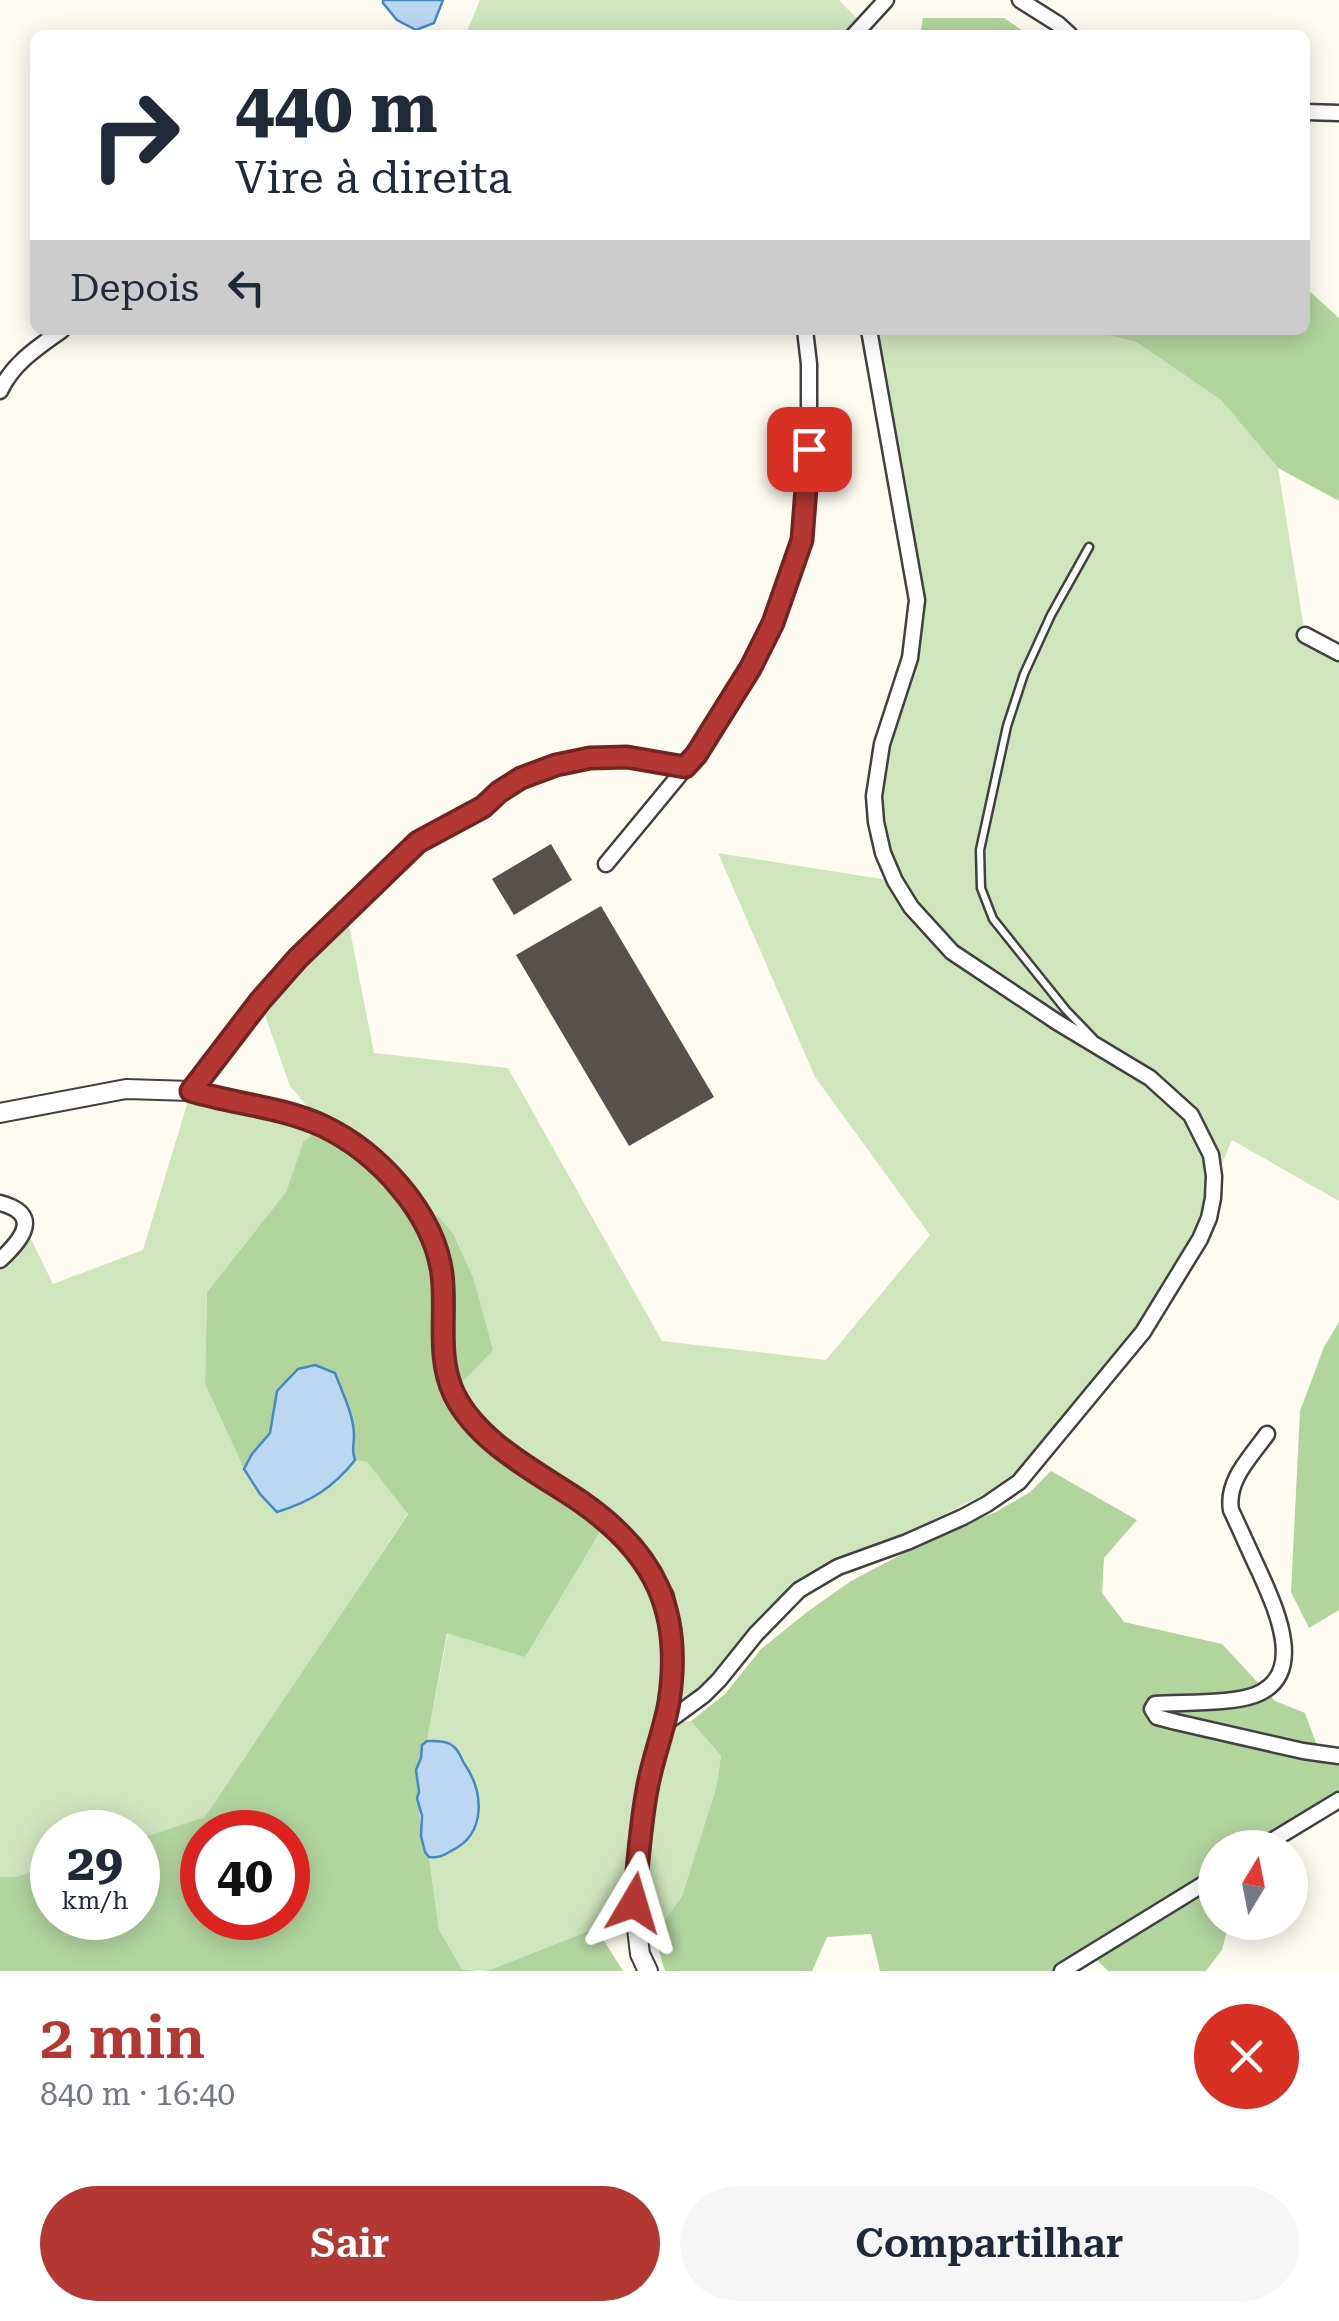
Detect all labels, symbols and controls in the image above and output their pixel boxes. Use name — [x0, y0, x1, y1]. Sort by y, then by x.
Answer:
text: 440 m — [235, 67, 438, 149]
icon: right — [70, 70, 200, 200]
text: Vire à direita — [235, 151, 512, 204]
icon: left — [219, 260, 274, 315]
text: Depois — [70, 266, 199, 310]
pin — [767, 407, 852, 492]
icon: arrive — [782, 422, 837, 477]
speed limit sign: 40 — [180, 1810, 310, 1940]
north arrow — [1198, 1830, 1308, 1940]
map controls — [1198, 1830, 1308, 1940]
text: 29 — [67, 1834, 123, 1892]
position arrow — [582, 1851, 686, 1955]
text: km/h — [62, 1886, 128, 1915]
text: 2 min — [40, 2002, 205, 2073]
button: close — [1194, 2004, 1299, 2109]
text: 840 m · 16:40 — [40, 2075, 235, 2113]
button: Sair — [40, 2186, 660, 2301]
button: Compartilhar — [680, 2186, 1299, 2301]

